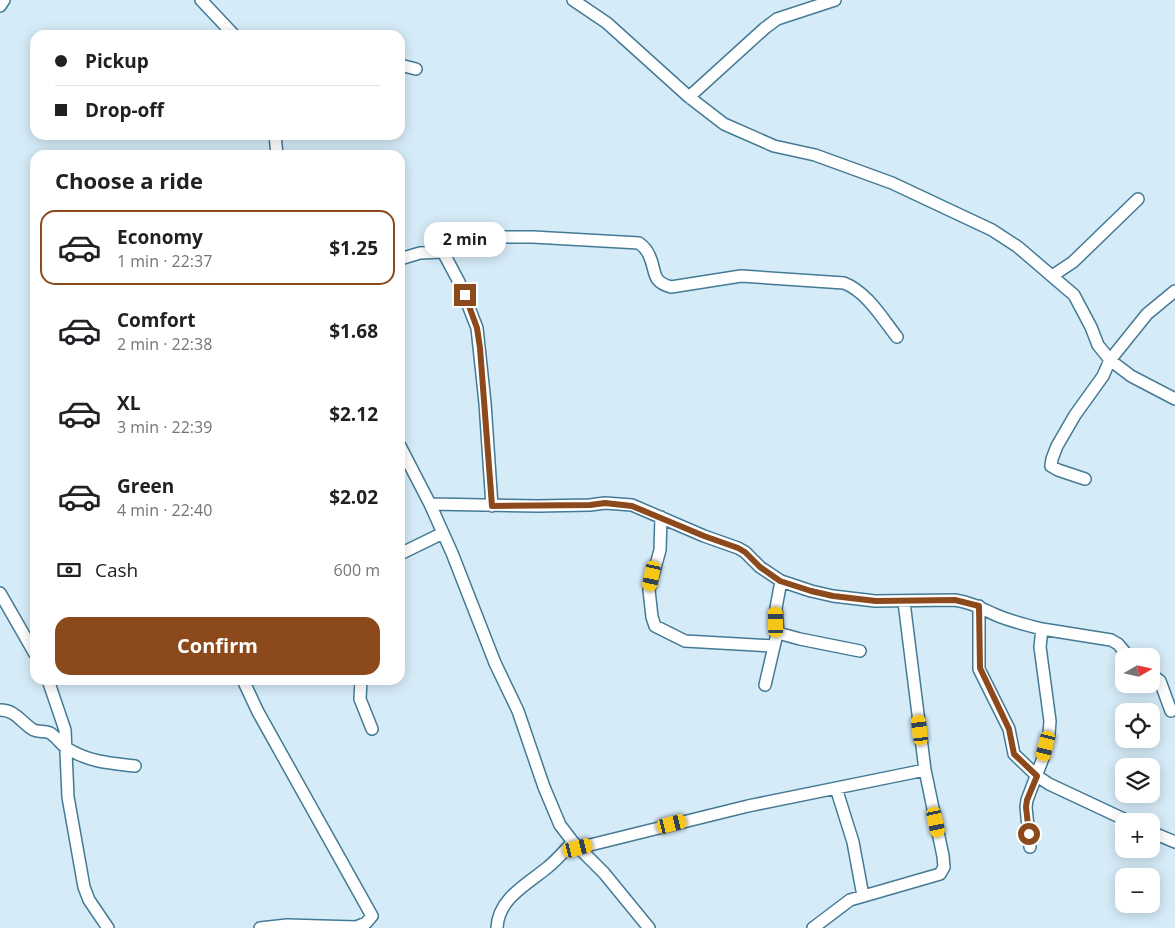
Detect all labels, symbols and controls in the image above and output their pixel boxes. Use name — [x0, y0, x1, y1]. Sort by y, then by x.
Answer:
text: Pickup — [85, 48, 149, 74]
text: Drop-off — [85, 97, 164, 123]
text: Choose a ride — [55, 165, 203, 195]
callout: 2 min — [424, 222, 506, 258]
text: Economy — [117, 224, 203, 250]
icon: car — [57, 225, 102, 270]
text: 2 min — [443, 228, 487, 250]
text: $1.25 — [329, 235, 378, 261]
text: 1 min · 22:37 — [117, 250, 212, 272]
route end — [454, 284, 476, 306]
text: Comfort — [117, 307, 196, 333]
icon: car — [57, 308, 102, 353]
text: $1.68 — [329, 318, 378, 344]
text: 2 min · 22:38 — [117, 333, 212, 355]
text: XL — [117, 390, 140, 416]
icon: car — [57, 391, 102, 436]
text: $2.12 — [329, 401, 378, 427]
text: 3 min · 22:39 — [117, 416, 212, 438]
text: Green — [117, 473, 174, 499]
icon: car — [57, 474, 102, 519]
text: $2.02 — [329, 484, 378, 510]
text: 4 min · 22:40 — [117, 499, 212, 521]
icon: cash — [55, 556, 83, 584]
text: Cash — [95, 557, 138, 583]
text: 600 m — [334, 559, 380, 581]
car — [641, 560, 662, 592]
car — [768, 607, 783, 637]
button: Confirm — [55, 617, 380, 675]
north arrow — [1115, 648, 1160, 692]
map controls — [1115, 648, 1160, 913]
button: locate — [1115, 703, 1160, 748]
car — [910, 714, 929, 746]
car — [1035, 730, 1056, 762]
button: layers — [1115, 758, 1160, 803]
car — [925, 806, 946, 838]
car — [655, 813, 688, 835]
button: + — [1115, 813, 1160, 858]
route start — [1018, 823, 1040, 845]
car — [561, 837, 594, 859]
button: − — [1115, 868, 1160, 913]

